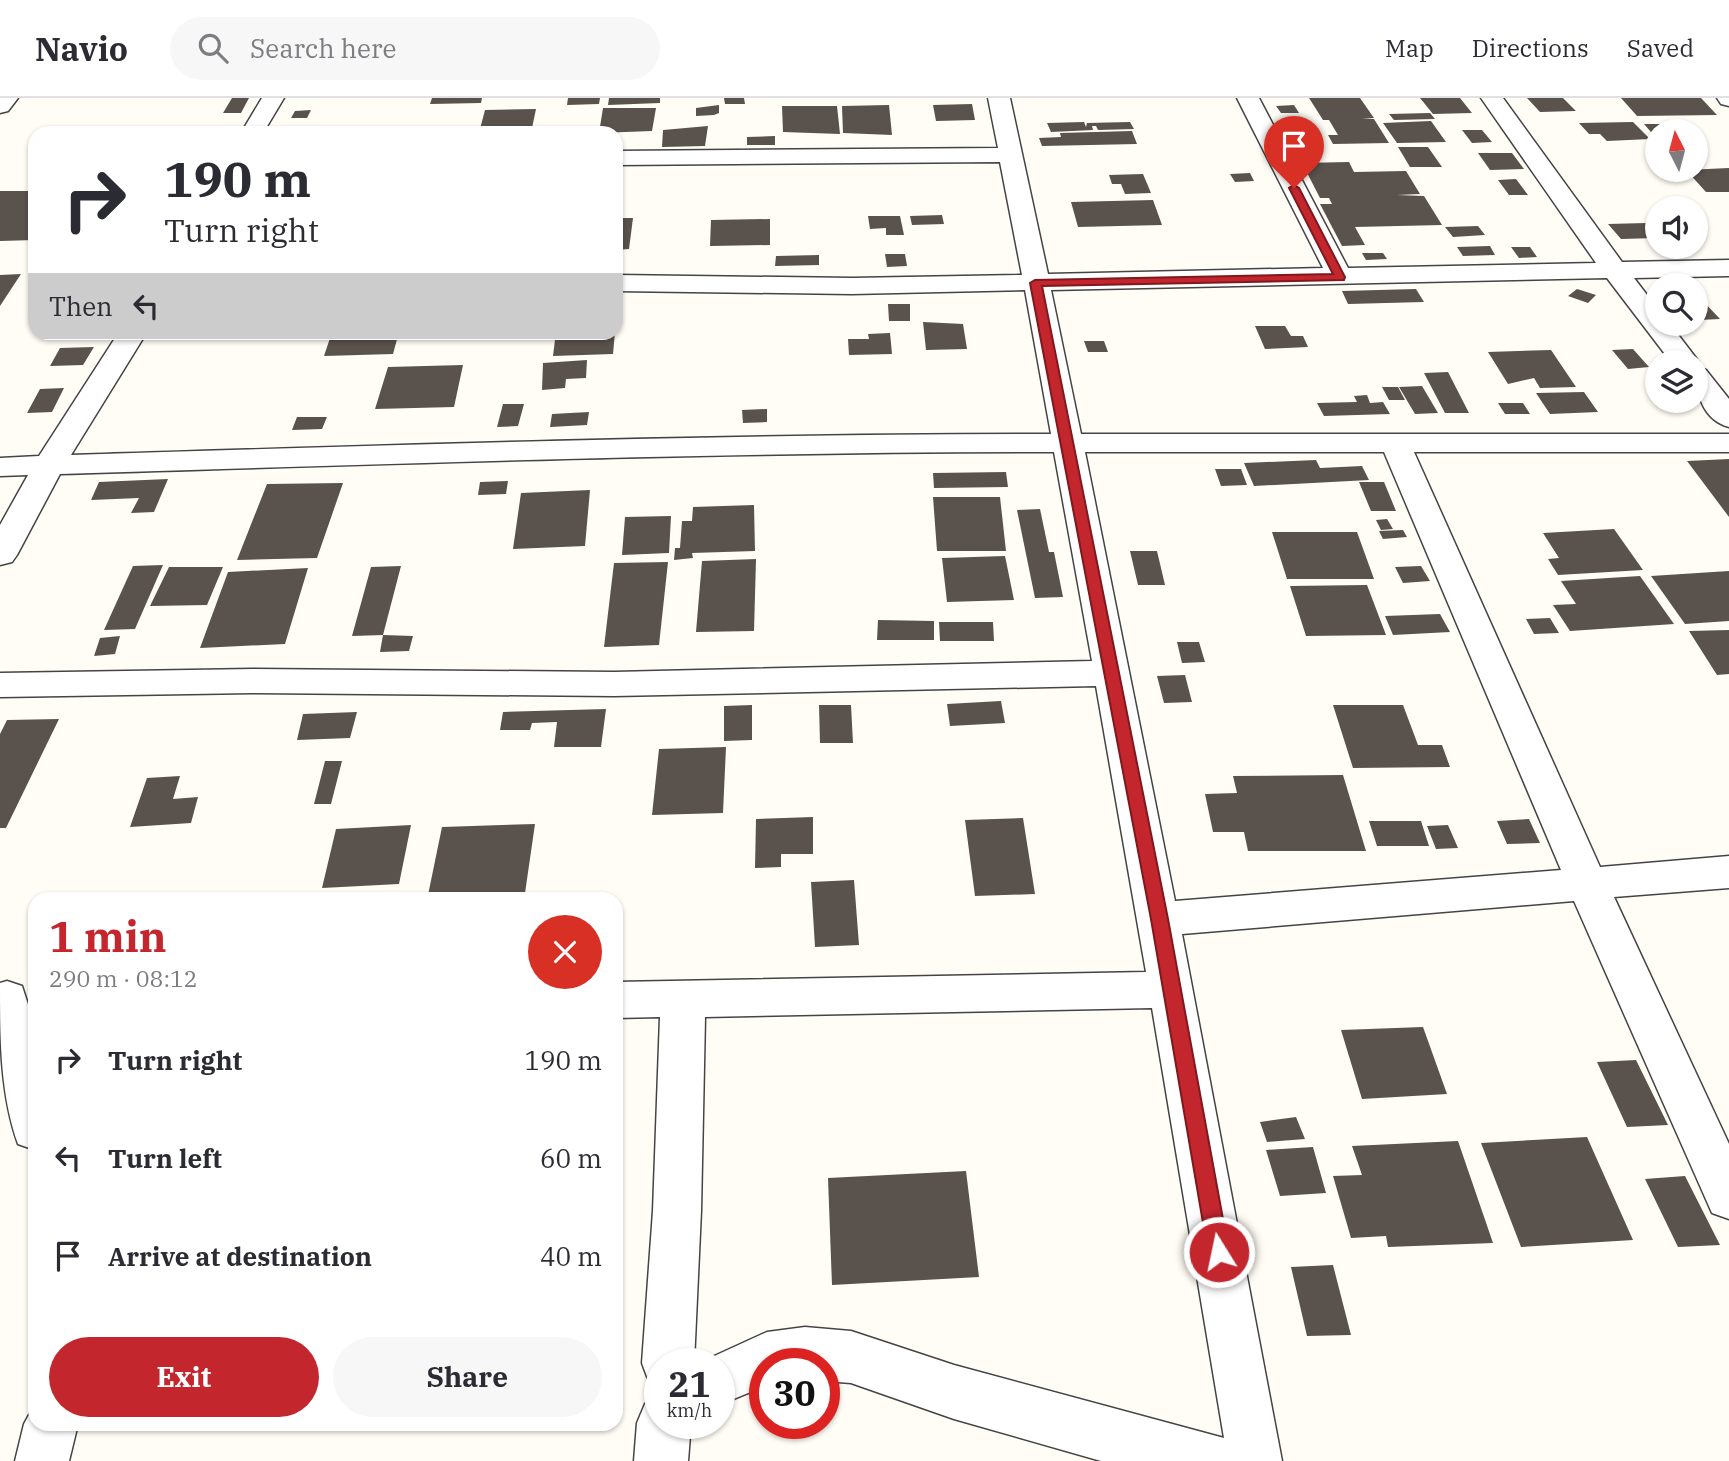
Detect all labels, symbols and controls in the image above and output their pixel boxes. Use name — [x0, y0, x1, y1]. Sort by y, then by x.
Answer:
search box — [170, 17, 660, 80]
text: Navio — [35, 27, 128, 70]
icon: search — [194, 29, 232, 67]
text: Search here — [250, 31, 396, 65]
text: Map — [1385, 32, 1434, 64]
text: Directions — [1472, 32, 1589, 64]
text: Saved — [1627, 32, 1694, 64]
pin — [1264, 116, 1324, 188]
north arrow — [1645, 119, 1708, 182]
map controls — [1645, 119, 1708, 413]
icon: arrive — [1275, 127, 1313, 165]
text: 190 m — [164, 147, 311, 210]
icon: right — [49, 154, 140, 245]
button: sound — [1645, 196, 1708, 259]
text: Turn right — [164, 209, 319, 251]
button: search — [1645, 273, 1708, 336]
icon: left — [127, 287, 165, 325]
text: Then — [49, 289, 113, 323]
button: layers — [1645, 350, 1708, 413]
text: 1 min — [49, 909, 167, 964]
button: close — [528, 915, 602, 989]
text: 290 m · 08:12 — [49, 963, 198, 993]
icon: right — [49, 1041, 87, 1079]
text: Turn right — [108, 1043, 242, 1077]
text: 190 m — [524, 1043, 602, 1077]
icon: left — [49, 1139, 87, 1177]
text: Turn left — [108, 1141, 222, 1175]
text: 60 m — [540, 1141, 602, 1175]
position arrow — [1182, 1215, 1256, 1289]
icon: arrive — [49, 1237, 87, 1275]
text: Arrive at destination — [108, 1239, 372, 1273]
text: 40 m — [540, 1239, 602, 1273]
button: Exit — [49, 1337, 319, 1417]
button: Share — [333, 1337, 602, 1417]
speed limit sign: 30 — [749, 1348, 840, 1439]
text: 21 — [668, 1361, 711, 1407]
text: km/h — [667, 1399, 712, 1422]

